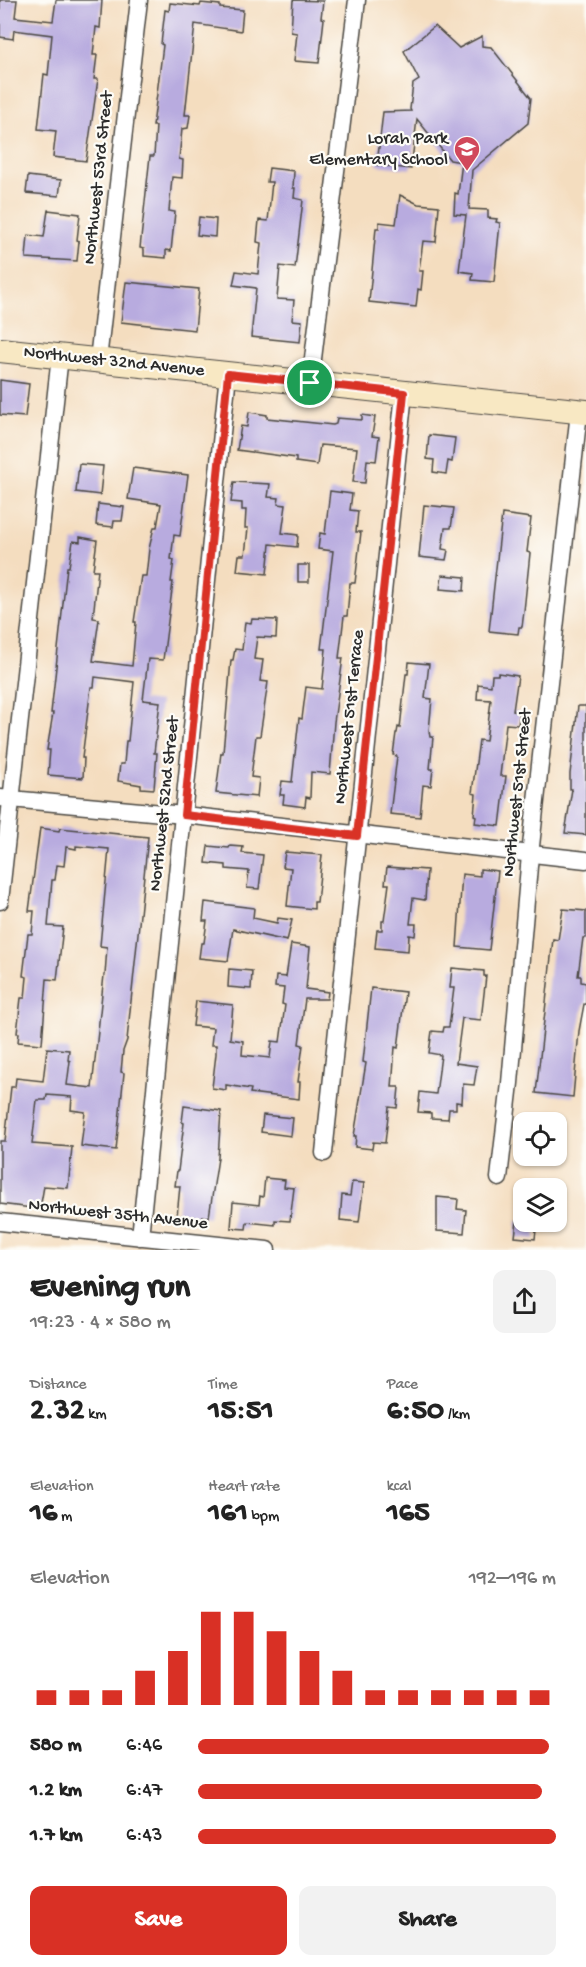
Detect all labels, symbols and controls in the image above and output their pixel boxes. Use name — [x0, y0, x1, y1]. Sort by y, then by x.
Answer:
street label: Northwest 53rd Street — [79, 89, 119, 266]
place label: Lorah Park Elementary School — [309, 129, 450, 171]
school or university icon: Lorah Park Elementary School — [452, 134, 482, 172]
street label: Northwest 32nd Avenue — [23, 342, 206, 382]
pin — [284, 357, 335, 408]
icon: arrive — [293, 366, 326, 399]
street label: Northwest 51st Terrace — [330, 628, 370, 805]
street label: Northwest 51st Street — [499, 706, 537, 878]
street label: Northwest 52nd Street — [145, 714, 185, 892]
map controls — [513, 1112, 567, 1232]
button: locate — [513, 1112, 567, 1166]
button: layers — [513, 1178, 567, 1232]
street label: Northwest 35th Avenue — [27, 1195, 209, 1235]
text: Evening run — [30, 1270, 190, 1308]
button: share — [493, 1270, 556, 1333]
text: 19:23 · 4 × 580 m — [30, 1312, 171, 1335]
text: Distance — [30, 1376, 87, 1395]
text: Time — [208, 1376, 238, 1395]
text: Pace — [387, 1376, 418, 1395]
text: 2.32 — [30, 1395, 84, 1430]
text: 15:51 — [208, 1395, 274, 1430]
text: 6:50 — [387, 1395, 444, 1430]
text: km — [84, 1406, 107, 1425]
text: /km — [444, 1406, 470, 1425]
text: Elevation — [30, 1478, 94, 1497]
text: Heart rate — [208, 1478, 280, 1497]
text: kcal — [387, 1478, 412, 1497]
text: 16 — [30, 1497, 57, 1532]
text: 161 — [208, 1497, 248, 1532]
text: 165 — [387, 1497, 430, 1532]
text: m — [57, 1508, 72, 1527]
text: bpm — [248, 1508, 279, 1527]
text: Elevation — [30, 1568, 110, 1591]
text: 192–196 m — [469, 1568, 556, 1591]
text: 580 m — [30, 1735, 82, 1758]
text: 6:46 — [126, 1735, 162, 1758]
text: 1.2 km — [30, 1780, 82, 1803]
text: 6:47 — [126, 1780, 162, 1803]
text: 1.7 km — [30, 1825, 83, 1848]
text: 6:43 — [126, 1825, 162, 1848]
button: Save — [30, 1886, 287, 1955]
button: Share — [299, 1886, 556, 1955]

